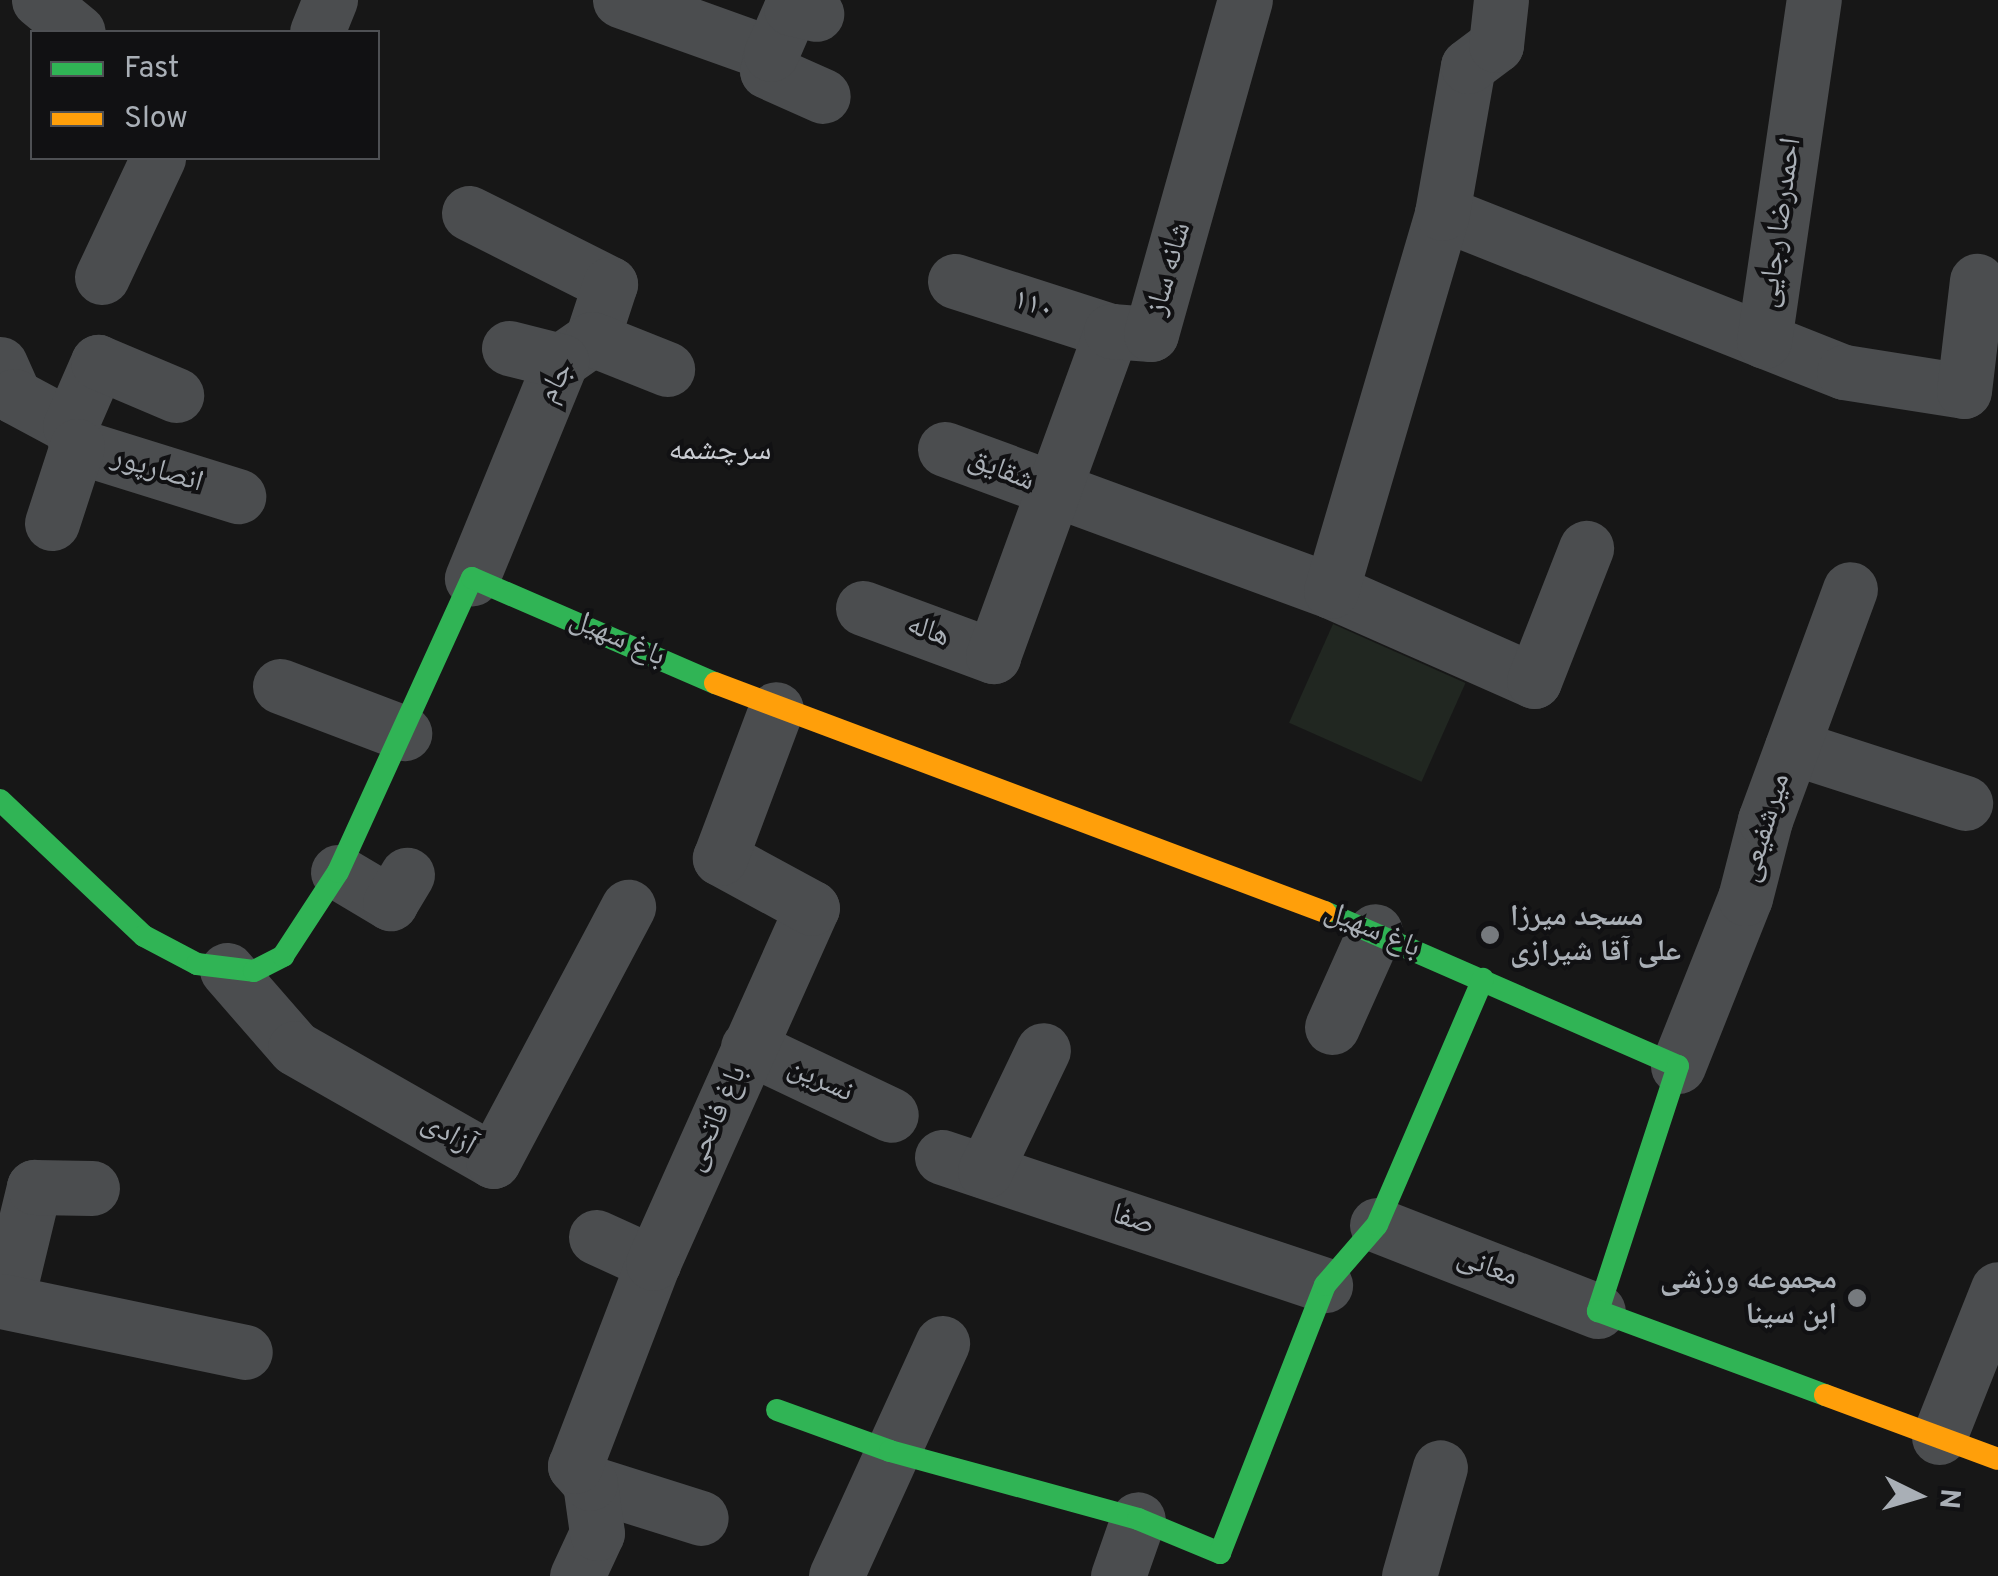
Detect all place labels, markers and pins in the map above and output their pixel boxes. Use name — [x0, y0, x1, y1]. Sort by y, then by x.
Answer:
place label: مسجد میرزا علی آقا شیرازی — [1510, 900, 1681, 970]
marker: مسجد میرزا علی آقا شیرازی — [1479, 924, 1501, 946]
place label: مجموعه ورزشی ابن سینا — [1660, 1263, 1837, 1334]
marker: مجموعه ورزشی ابن سینا — [1846, 1287, 1868, 1309]

